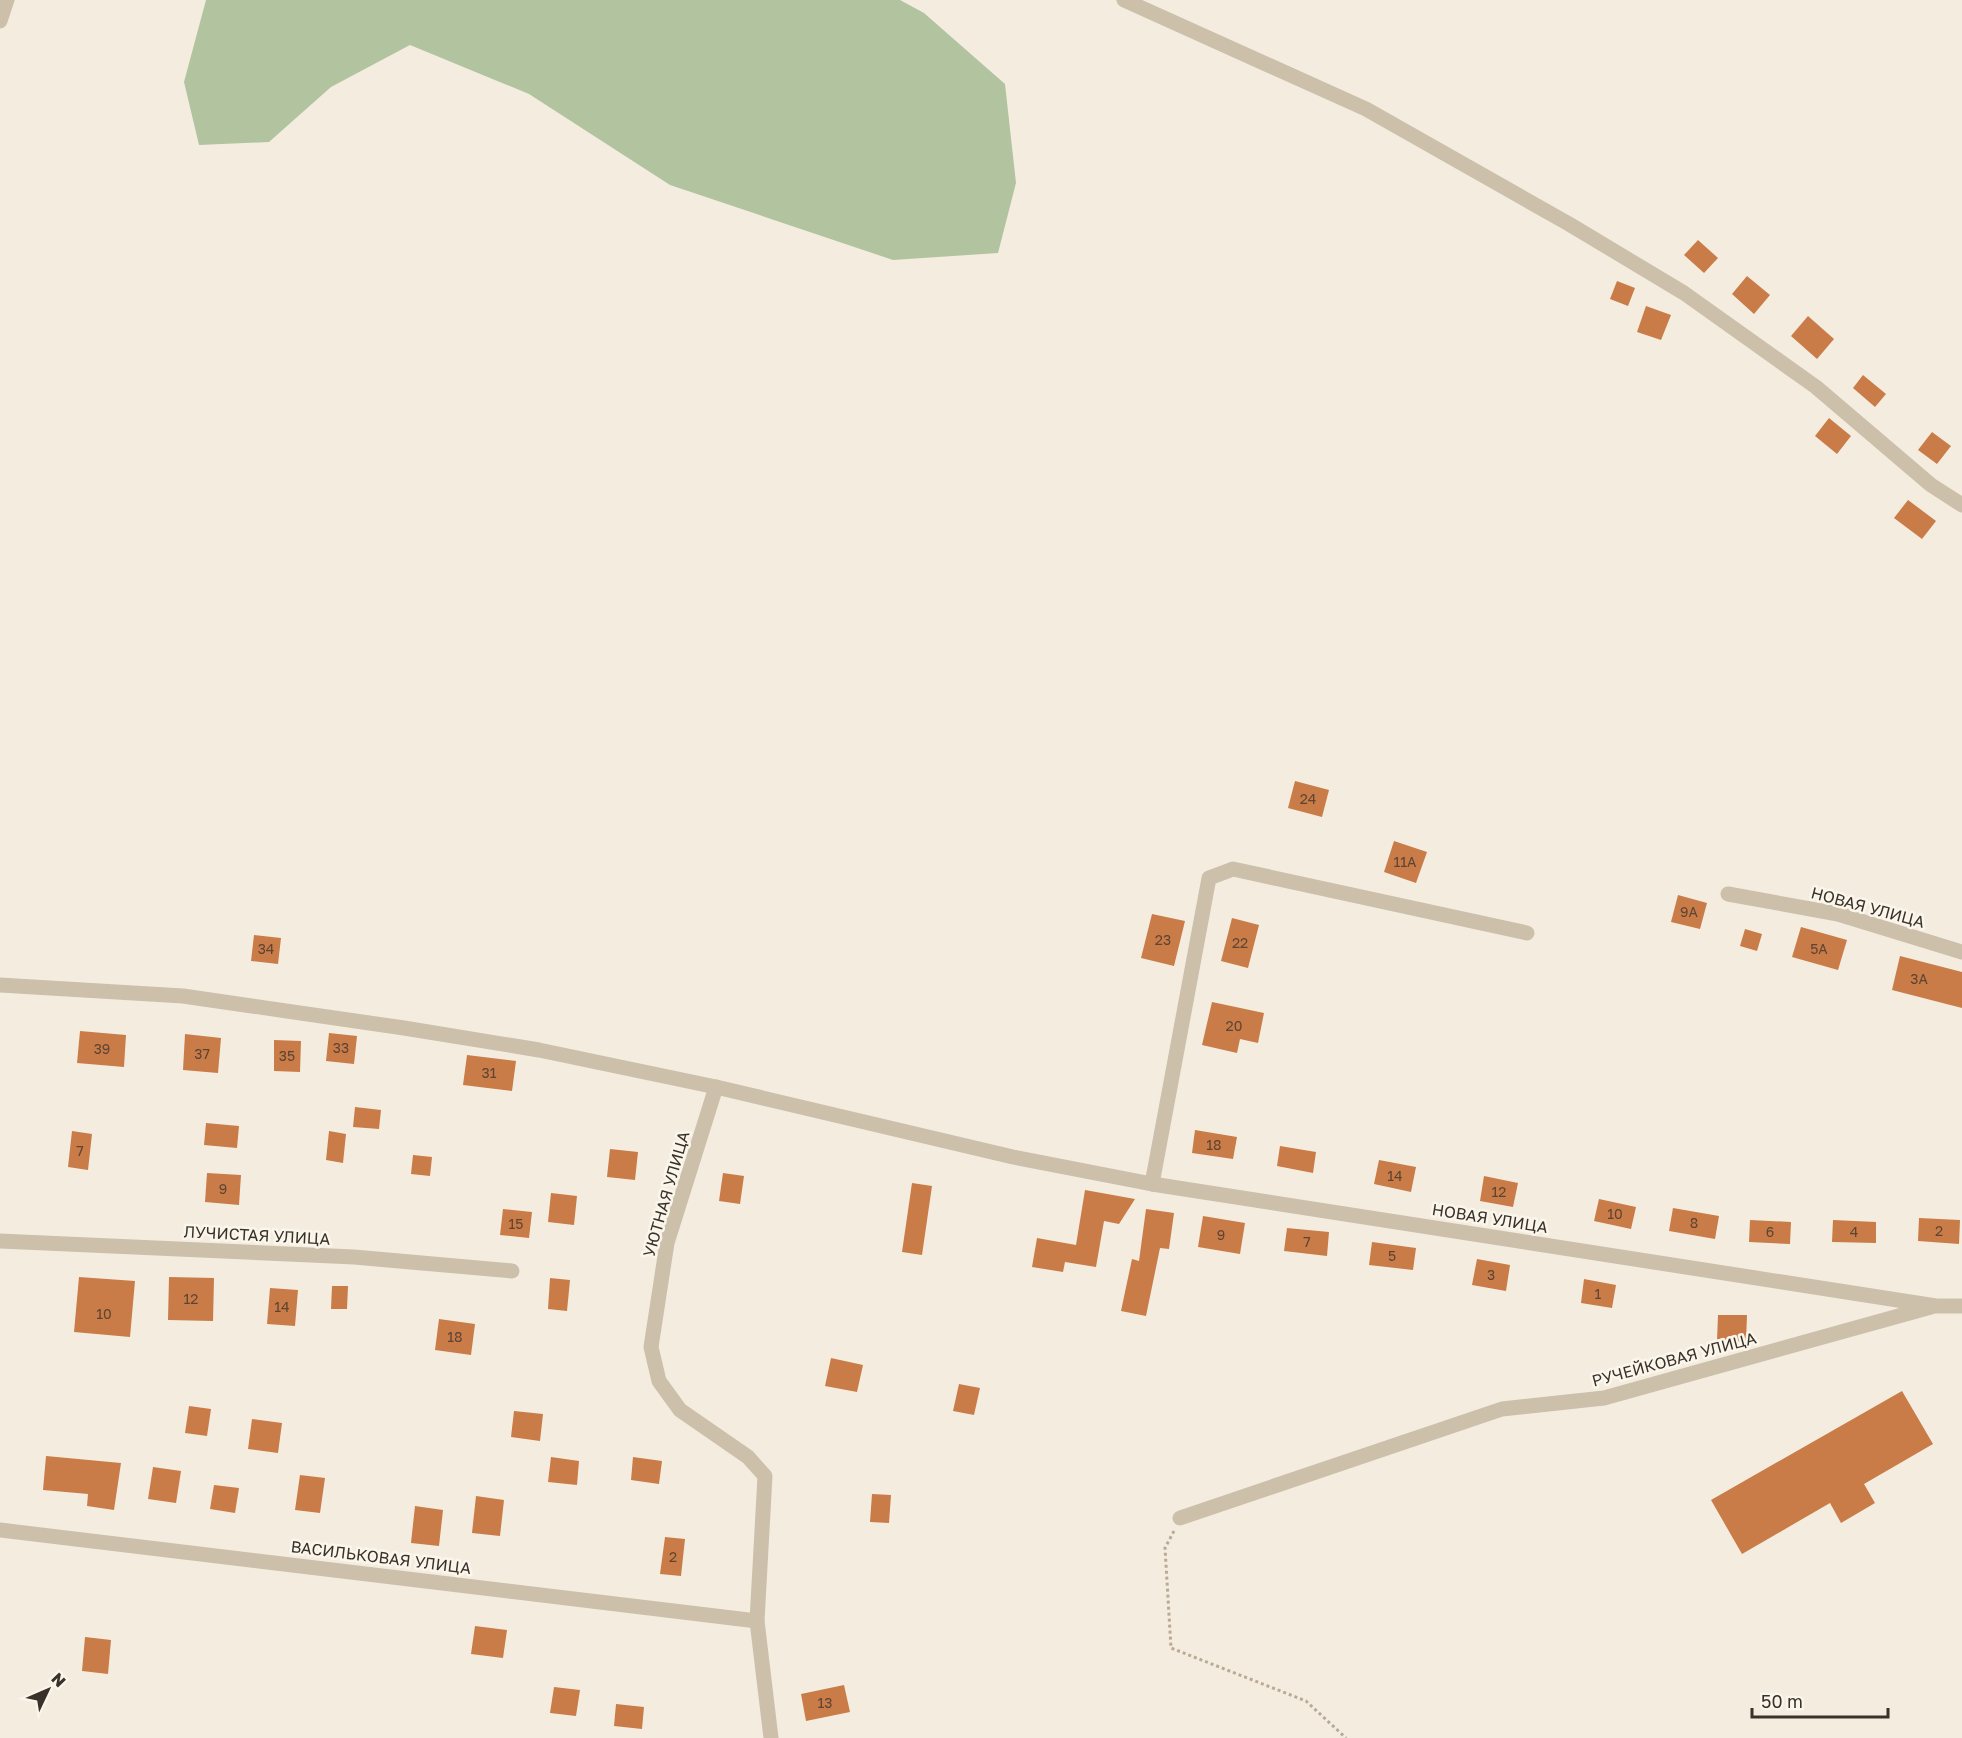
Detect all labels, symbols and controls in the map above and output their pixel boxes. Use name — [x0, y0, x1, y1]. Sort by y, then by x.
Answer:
house number: 24 — [1300, 790, 1316, 807]
house number: 11А — [1394, 853, 1417, 870]
street label: НОВАЯ УЛИЦА — [1809, 882, 1927, 932]
house number: 9А — [1680, 903, 1699, 920]
house number: 23 — [1155, 931, 1171, 948]
house number: 22 — [1232, 934, 1248, 951]
house number: 34 — [258, 940, 274, 957]
house number: 5А — [1810, 940, 1828, 957]
house number: 3А — [1910, 970, 1928, 987]
house number: 20 — [1226, 1017, 1242, 1034]
house number: 33 — [333, 1039, 349, 1056]
house number: 39 — [94, 1040, 110, 1057]
house number: 37 — [194, 1045, 210, 1062]
house number: 35 — [279, 1047, 295, 1064]
house number: 31 — [482, 1064, 497, 1081]
street label: УЮТНАЯ УЛИЦА — [638, 1128, 694, 1259]
house number: 18 — [1206, 1136, 1222, 1153]
house number: 7 — [76, 1142, 84, 1159]
house number: 14 — [1387, 1167, 1403, 1184]
house number: 9 — [219, 1180, 227, 1197]
house number: 12 — [1492, 1183, 1506, 1200]
street label: НОВАЯ УЛИЦА — [1431, 1199, 1550, 1237]
house number: 10 — [1607, 1205, 1623, 1222]
house number: 8 — [1690, 1214, 1698, 1231]
house number: 15 — [509, 1215, 523, 1232]
street label: ЛУЧИСТАЯ УЛИЦА — [183, 1221, 331, 1249]
house number: 2 — [1935, 1222, 1943, 1239]
house number: 6 — [1766, 1223, 1774, 1240]
house number: 4 — [1850, 1223, 1858, 1240]
house number: 9 — [1217, 1226, 1225, 1243]
house number: 7 — [1303, 1233, 1311, 1250]
house number: 5 — [1388, 1247, 1396, 1264]
house number: 3 — [1487, 1266, 1495, 1283]
house number: 1 — [1595, 1285, 1602, 1302]
house number: 12 — [184, 1290, 198, 1307]
house number: 14 — [274, 1298, 290, 1315]
house number: 10 — [96, 1305, 112, 1322]
street label: РУЧЕЙКОВАЯ УЛИЦА — [1590, 1327, 1759, 1391]
house number: 18 — [447, 1328, 463, 1345]
street label: ВАСИЛЬКОВАЯ УЛИЦА — [290, 1536, 472, 1578]
house number: 2 — [669, 1548, 677, 1565]
north arrow — [18, 1660, 78, 1720]
text: N — [47, 1668, 70, 1691]
scale bar — [1752, 1681, 1888, 1719]
text: 50 m — [1761, 1690, 1803, 1712]
house number: 13 — [818, 1694, 832, 1711]

